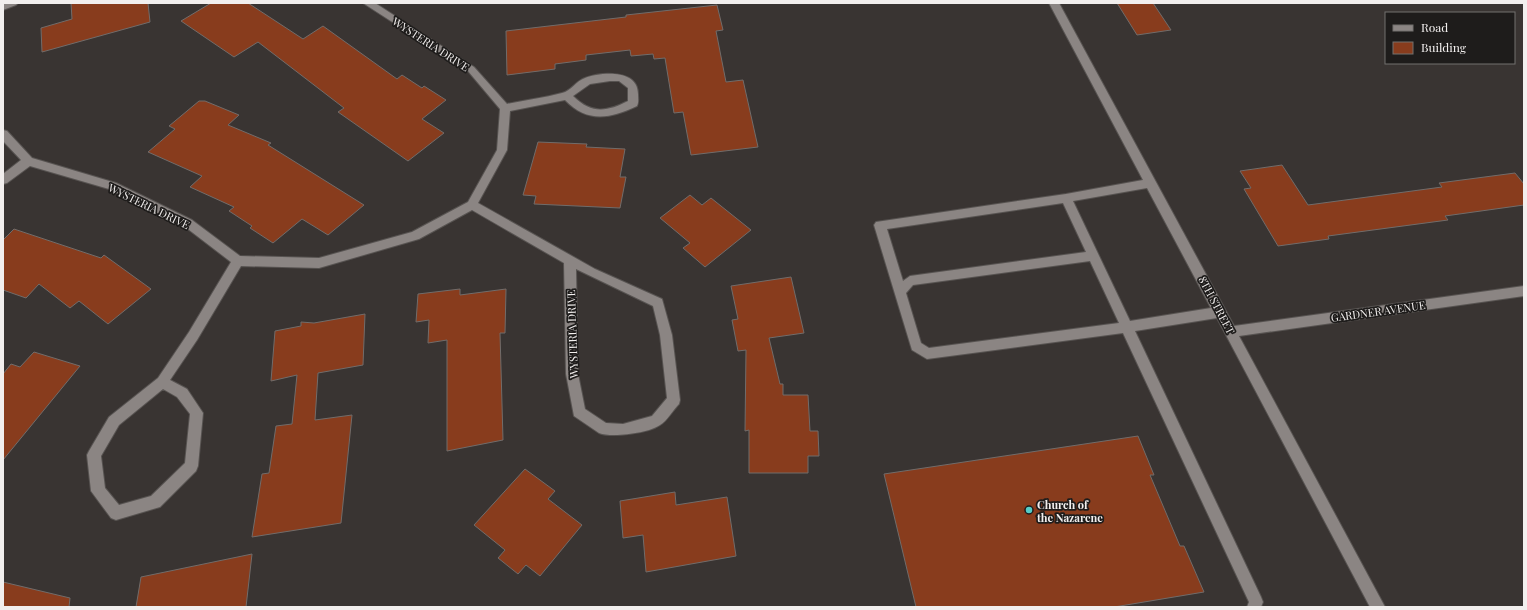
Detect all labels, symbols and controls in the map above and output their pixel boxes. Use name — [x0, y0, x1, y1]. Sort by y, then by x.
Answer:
legend — [1385, 12, 1515, 64]
street label: WYSTERIA DRIVE — [389, 13, 473, 75]
text: Road — [1421, 19, 1448, 35]
text: Building — [1421, 39, 1467, 55]
street label: WYSTERIA DRIVE — [105, 179, 192, 232]
street label: 8TH STREET — [1195, 273, 1239, 337]
street label: WYSTERIA DRIVE — [563, 289, 581, 380]
street label: GARDNER AVENUE — [1330, 297, 1426, 325]
place label: Church of the Nazarene — [1036, 497, 1103, 525]
marker: Church of the Nazarene — [1024, 505, 1034, 515]

